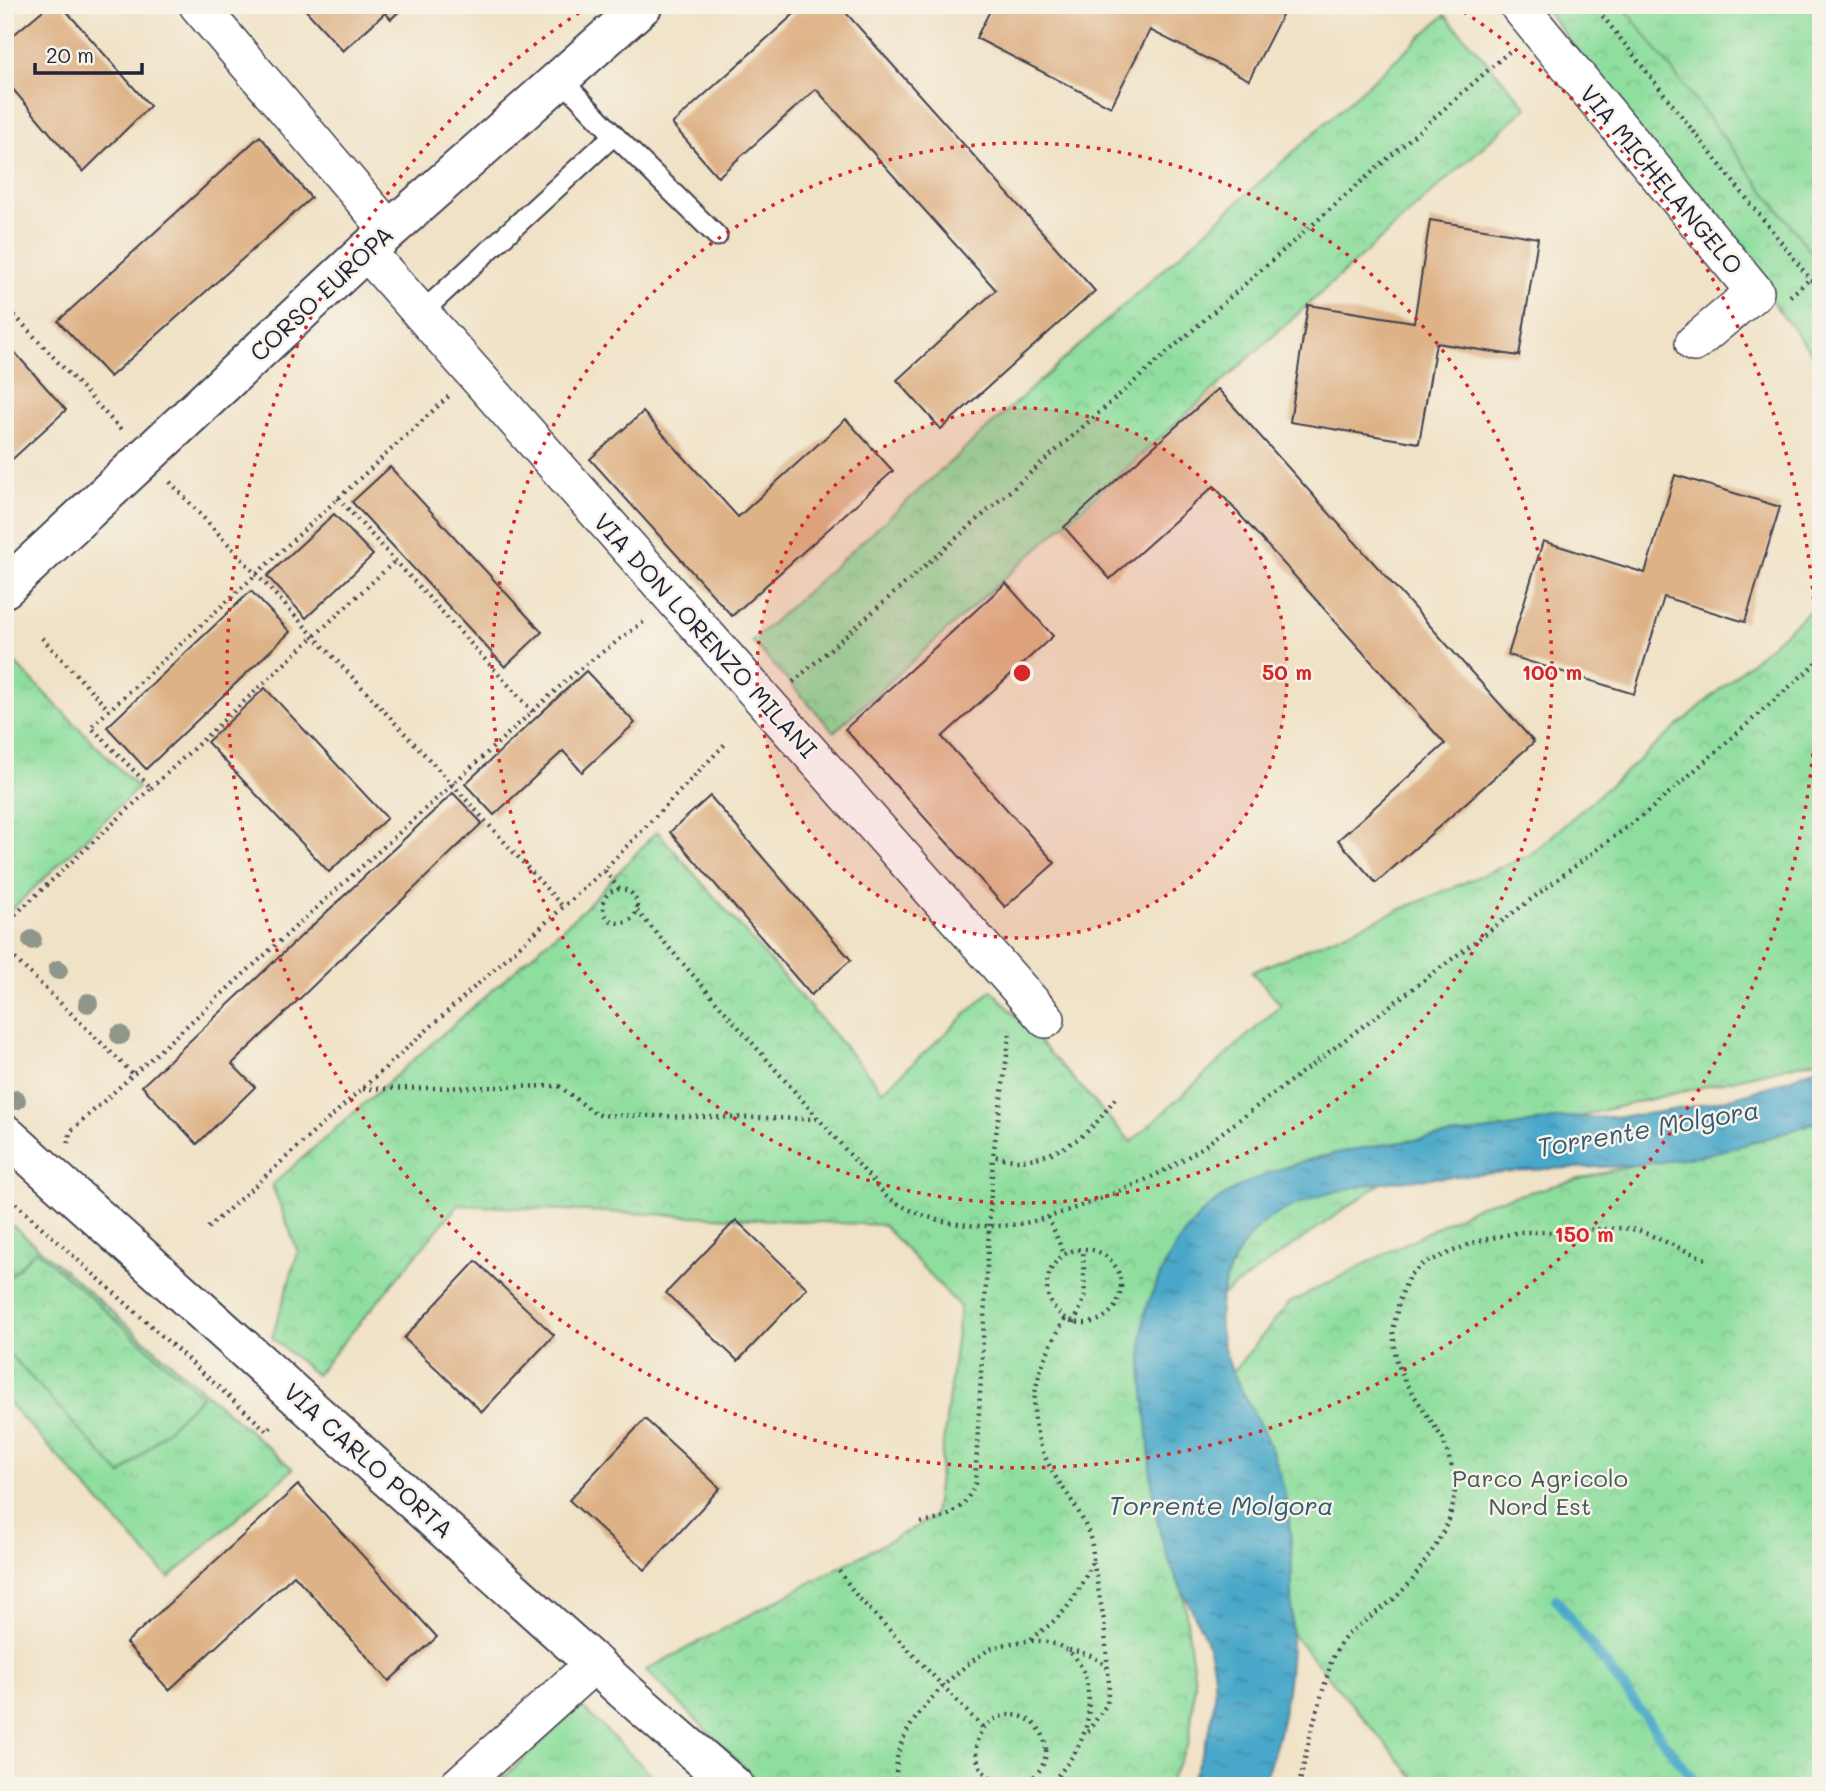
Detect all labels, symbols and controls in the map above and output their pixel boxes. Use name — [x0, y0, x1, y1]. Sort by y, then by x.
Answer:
scale bar — [35, 32, 142, 76]
text: 20 m — [46, 41, 94, 68]
street label: VIA MICHELANGELO — [1574, 78, 1750, 280]
street label: CORSO EUROPA — [243, 218, 399, 368]
street label: VIA DON LORENZO MILANI — [588, 506, 824, 764]
text: 50 m — [1262, 658, 1312, 685]
text: 100 m — [1522, 658, 1582, 685]
centre of rings — [1010, 661, 1034, 685]
water label: Torrente Molgora — [1534, 1092, 1762, 1164]
text: 150 m — [1554, 1220, 1614, 1247]
street label: VIA CARLO PORTA — [278, 1376, 460, 1544]
park label: Parco Agricolo Nord Est — [1452, 1462, 1628, 1521]
water label: Torrente Molgora — [1109, 1488, 1333, 1522]

